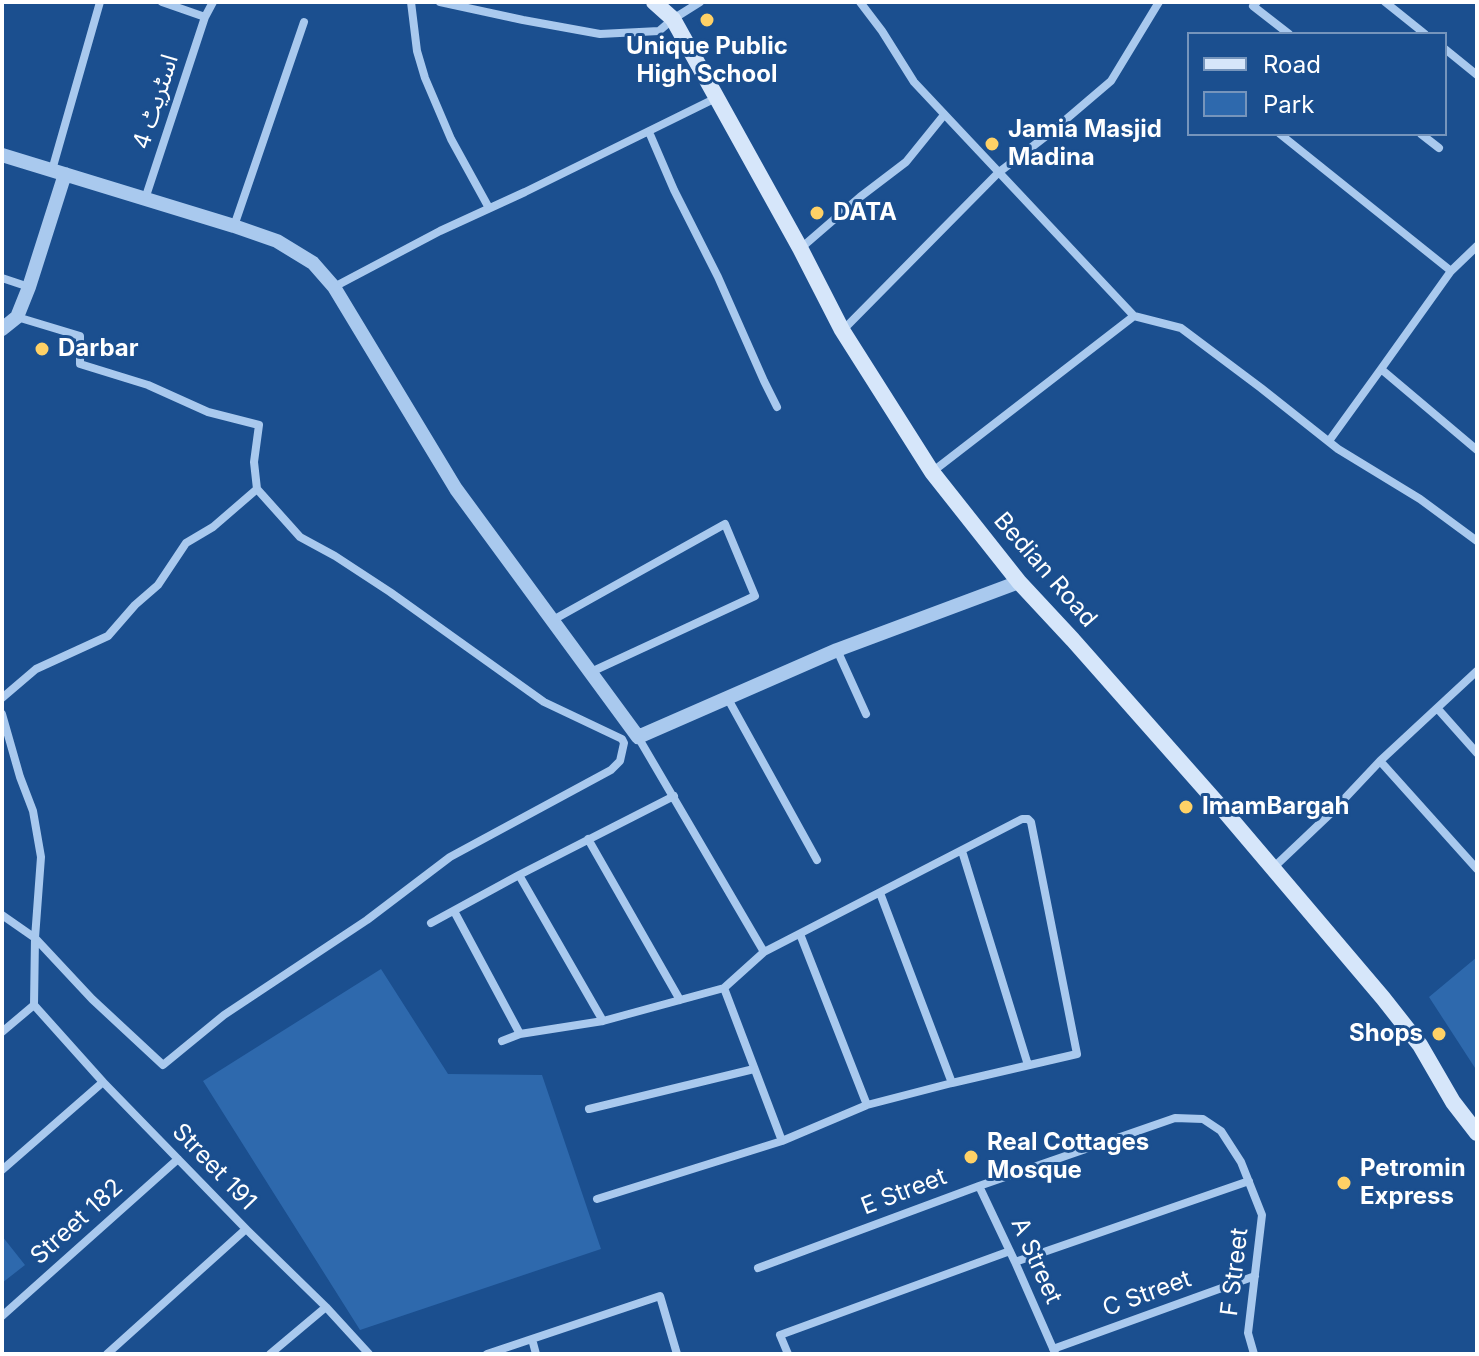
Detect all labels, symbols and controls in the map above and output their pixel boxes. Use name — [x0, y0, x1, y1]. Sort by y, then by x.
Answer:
marker: Unique Public High School — [698, 11, 716, 29]
legend — [1187, 32, 1447, 136]
place label: Unique Public High School — [626, 33, 788, 89]
text: Road — [1263, 50, 1321, 79]
street label: اسٹریٹ 4 — [127, 51, 185, 153]
text: Park — [1263, 90, 1314, 119]
place label: Jamia Masjid Madina — [1008, 116, 1162, 172]
marker: Jamia Masjid Madina — [983, 135, 1001, 153]
place label: DATA — [833, 199, 897, 227]
marker: DATA — [808, 204, 826, 222]
place label: Darbar — [58, 335, 138, 363]
marker: Darbar — [33, 340, 51, 358]
street label: Bedian Road — [987, 507, 1103, 633]
place label: ImamBargah — [1202, 793, 1350, 821]
marker: ImamBargah — [1177, 798, 1195, 816]
place label: Shops — [1349, 1020, 1423, 1048]
marker: Shops — [1430, 1025, 1448, 1043]
street label: Street 191 — [166, 1118, 262, 1216]
place label: Real Cottages Mosque — [987, 1129, 1149, 1185]
marker: Real Cottages Mosque — [962, 1148, 980, 1166]
place label: Petromin Express — [1360, 1155, 1466, 1211]
street label: E Street — [857, 1163, 951, 1221]
street label: Street 182 — [25, 1173, 129, 1271]
marker: Petromin Express — [1335, 1174, 1353, 1192]
street label: A Street — [1004, 1214, 1068, 1308]
street label: F Street — [1215, 1226, 1255, 1318]
street label: C Street — [1099, 1265, 1195, 1323]

